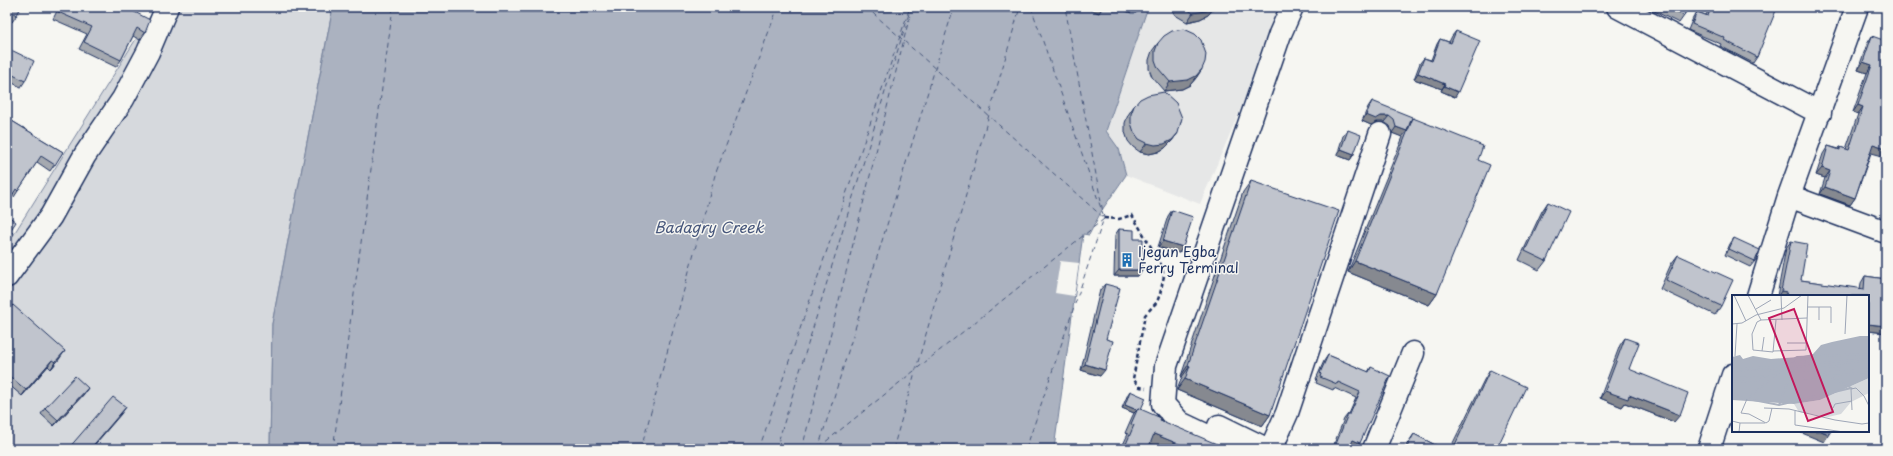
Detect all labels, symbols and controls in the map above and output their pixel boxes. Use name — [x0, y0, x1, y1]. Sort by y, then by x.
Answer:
water label: Badagry Creek — [654, 215, 765, 238]
place label: Ijegun Egba Ferry Terminal — [1138, 241, 1239, 278]
building icon: Ijegun Egba Ferry Terminal — [1119, 252, 1135, 268]
inset map — [1732, 295, 1869, 432]

